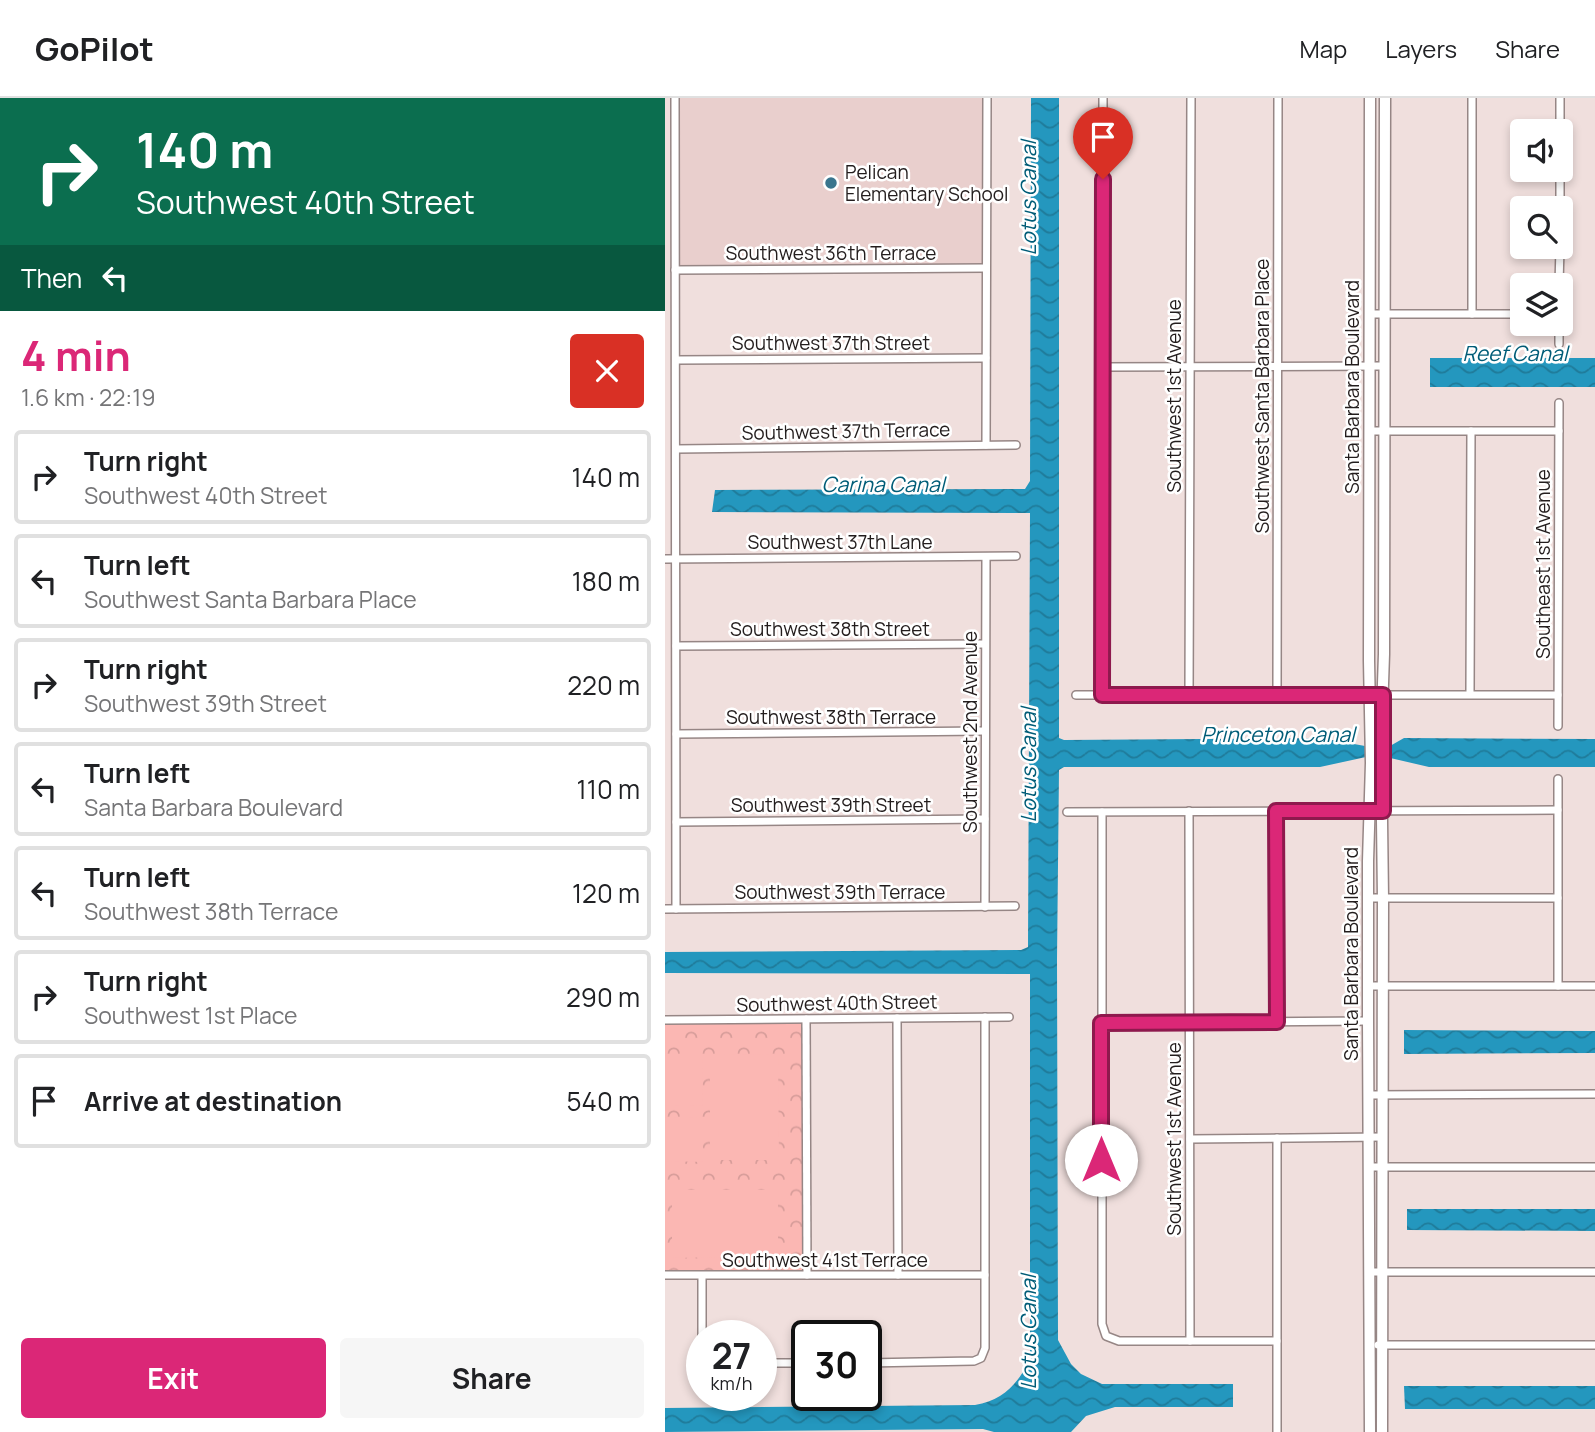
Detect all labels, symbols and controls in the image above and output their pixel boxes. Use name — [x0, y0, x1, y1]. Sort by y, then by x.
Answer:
text: GoPilot — [35, 26, 154, 71]
text: Map — [1300, 32, 1347, 65]
text: Layers — [1385, 32, 1457, 65]
text: Share — [1495, 32, 1560, 65]
pin — [1073, 107, 1133, 179]
text: 140 m — [136, 116, 273, 183]
icon: arrive — [1084, 118, 1122, 156]
map controls — [1510, 119, 1573, 336]
button: sound — [1510, 119, 1573, 182]
icon: right — [21, 126, 112, 217]
water label: Lotus Canal — [1014, 137, 1042, 256]
place label: Pelican Elementary School — [845, 159, 1008, 207]
marker: Pelican Elementary School — [823, 175, 839, 191]
text: Southwest 40th Street — [136, 180, 475, 224]
button: search — [1510, 196, 1573, 259]
street label: Southwest 36th Terrace — [726, 240, 936, 266]
icon: left — [96, 259, 134, 297]
street label: Southwest Santa Barbara Place — [1249, 259, 1275, 533]
text: Then — [21, 260, 82, 296]
button: layers — [1510, 273, 1573, 336]
street label: Santa Barbara Boulevard — [1339, 280, 1365, 494]
street label: Southwest 1st Avenue — [1161, 299, 1187, 493]
text: 4 min — [21, 326, 131, 384]
street label: Southwest 37th Street — [732, 330, 930, 356]
button: close — [570, 334, 644, 408]
water label: Reef Canal — [1462, 339, 1571, 367]
text: 1.6 km · 22:19 — [21, 381, 155, 413]
street label: Southwest 37th Terrace — [741, 416, 951, 446]
text: Turn right — [84, 443, 208, 479]
icon: right — [25, 458, 63, 496]
text: 140 m — [571, 459, 640, 495]
street label: Southeast 1st Avenue — [1530, 469, 1556, 659]
water label: Carina Canal — [821, 470, 948, 498]
text: Southwest 40th Street — [84, 479, 327, 511]
street label: Southwest 37th Lane — [747, 529, 933, 555]
text: Turn left — [84, 547, 191, 583]
icon: left — [25, 562, 63, 600]
text: 180 m — [572, 563, 640, 599]
text: Southwest Santa Barbara Place — [84, 583, 417, 615]
street label: Southwest 38th Street — [730, 616, 930, 642]
street label: Southwest 2nd Avenue — [957, 631, 983, 833]
text: Turn right — [84, 651, 208, 687]
icon: right — [25, 666, 63, 704]
text: 220 m — [567, 667, 640, 703]
text: Southwest 39th Street — [84, 687, 327, 719]
street label: Southwest 38th Terrace — [726, 704, 936, 730]
water label: Lotus Canal — [1014, 704, 1042, 823]
water label: Princeton Canal — [1201, 720, 1358, 748]
text: Turn left — [84, 755, 191, 791]
icon: left — [25, 770, 63, 808]
text: 110 m — [577, 771, 640, 807]
text: Santa Barbara Boulevard — [84, 791, 343, 823]
street label: Southwest 39th Street — [731, 792, 931, 818]
street label: Santa Barbara Boulevard — [1338, 847, 1364, 1061]
text: Turn left — [84, 859, 191, 895]
icon: left — [25, 874, 63, 912]
text: 120 m — [572, 875, 640, 911]
street label: Southwest 39th Terrace — [735, 879, 945, 905]
text: Southwest 38th Terrace — [84, 895, 338, 927]
text: Turn right — [84, 963, 208, 999]
icon: right — [25, 978, 63, 1016]
text: 290 m — [566, 979, 640, 1015]
street label: Southwest 40th Street — [736, 988, 938, 1018]
text: Southwest 1st Place — [84, 999, 298, 1031]
street label: Southwest 1st Avenue — [1161, 1042, 1187, 1236]
icon: arrive — [25, 1082, 63, 1120]
text: Arrive at destination — [84, 1083, 342, 1119]
text: 540 m — [567, 1083, 640, 1119]
position arrow — [1064, 1123, 1138, 1197]
street label: Southwest 41st Terrace — [722, 1247, 928, 1273]
water label: Lotus Canal — [1014, 1271, 1042, 1390]
speed limit sign: 30 — [791, 1320, 882, 1411]
text: 27 — [712, 1332, 751, 1380]
button: Exit — [21, 1338, 326, 1418]
button: Share — [340, 1338, 644, 1418]
text: km/h — [711, 1371, 752, 1395]

